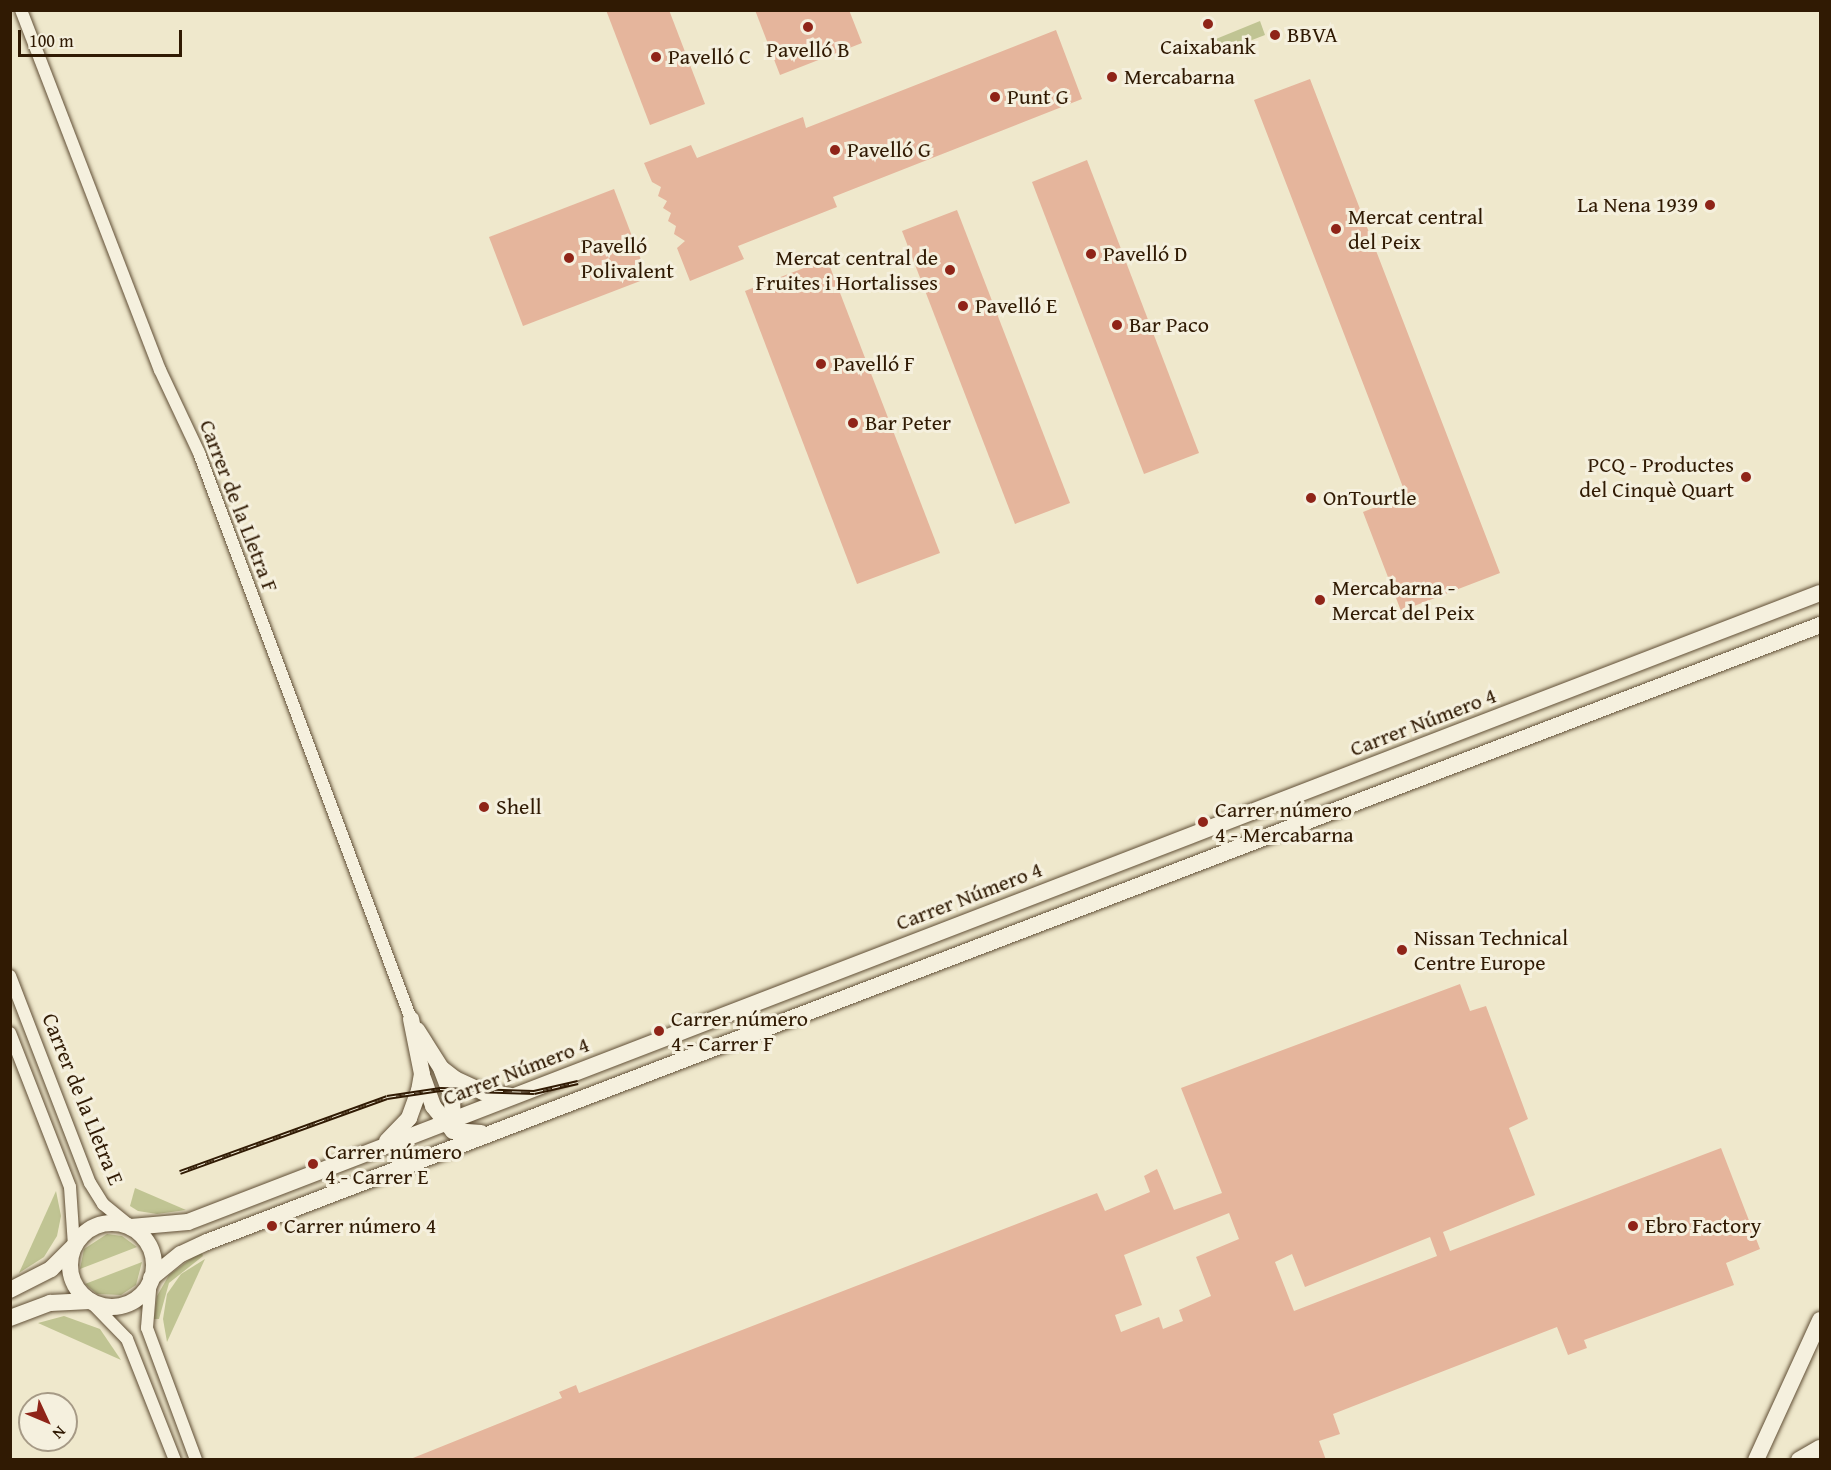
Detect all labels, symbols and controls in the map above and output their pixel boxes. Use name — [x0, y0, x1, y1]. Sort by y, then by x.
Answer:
marker: Caixabank — [1201, 17, 1215, 31]
scale bar — [21, 18, 184, 56]
marker: Pavelló B — [801, 20, 815, 34]
place label: BBVA — [1287, 22, 1338, 48]
text: 100 m — [29, 27, 74, 54]
marker: BBVA — [1268, 28, 1282, 42]
place label: Caixabank — [1160, 34, 1256, 60]
place label: Pavelló B — [766, 37, 850, 63]
place label: Pavelló C — [668, 44, 751, 70]
marker: Pavelló C — [649, 50, 663, 64]
place label: Mercabarna — [1124, 64, 1235, 90]
marker: Mercabarna — [1105, 70, 1119, 84]
place label: Punt G — [1007, 84, 1069, 110]
marker: Punt G — [988, 90, 1002, 104]
place label: Pavelló G — [847, 137, 931, 163]
marker: Pavelló G — [828, 143, 842, 157]
place label: La Nena 1939 — [1577, 192, 1698, 218]
marker: La Nena 1939 — [1703, 198, 1717, 212]
place label: Mercat central del Peix — [1348, 203, 1483, 254]
marker: Mercat central del Peix — [1329, 222, 1343, 236]
place label: Pavelló Polivalent — [581, 232, 674, 284]
place label: Pavelló D — [1103, 241, 1187, 267]
place label: Mercat central de Fruites i Hortalisses — [756, 244, 938, 296]
marker: Pavelló D — [1084, 247, 1098, 261]
marker: Pavelló Polivalent — [562, 251, 576, 265]
marker: Mercat central de Fruites i Hortalisses — [943, 263, 957, 277]
place label: Pavelló E — [975, 293, 1057, 319]
marker: Pavelló E — [956, 299, 970, 313]
place label: Bar Paco — [1129, 312, 1209, 338]
marker: Bar Paco — [1110, 318, 1124, 332]
place label: Pavelló F — [833, 351, 915, 377]
marker: Pavelló F — [814, 357, 828, 371]
place label: Bar Peter — [865, 410, 951, 436]
street label: Carrer de la Lletra F — [194, 416, 284, 596]
marker: Bar Peter — [846, 416, 860, 430]
place label: PCQ - Productes del Cinquè Quart — [1579, 451, 1734, 502]
marker: PCQ - Productes del Cinquè Quart — [1739, 470, 1753, 484]
place label: OnTourtle — [1323, 485, 1417, 511]
marker: OnTourtle — [1304, 491, 1318, 505]
place label: Mercabarna - Mercat del Peix — [1332, 574, 1474, 626]
marker: Mercabarna - Mercat del Peix — [1313, 593, 1327, 607]
street label: Carrer Número 4 — [1346, 682, 1500, 762]
place label: Shell — [496, 794, 542, 820]
place label: Carrer número 4 - Mercabarna — [1215, 796, 1354, 848]
marker: Shell — [477, 800, 491, 814]
marker: Carrer número 4 - Mercabarna — [1196, 815, 1210, 829]
street label: Carrer Número 4 — [892, 856, 1046, 936]
place label: Nissan Technical Centre Europe — [1414, 924, 1568, 975]
marker: Nissan Technical Centre Europe — [1395, 943, 1409, 957]
place label: Carrer número 4 - Carrer F — [671, 1005, 808, 1056]
street label: Carrer de la Lletra E — [36, 1009, 130, 1189]
marker: Carrer número 4 - Carrer F — [652, 1024, 666, 1038]
street label: Carrer Número 4 — [439, 1031, 593, 1111]
place label: Carrer número 4 - Carrer E — [325, 1138, 462, 1190]
marker: Carrer número 4 - Carrer E — [306, 1157, 320, 1171]
place label: Carrer número 4 — [284, 1213, 436, 1239]
place label: Ebro Factory — [1645, 1213, 1761, 1239]
marker: Carrer número 4 — [265, 1219, 279, 1233]
marker: Ebro Factory — [1626, 1219, 1640, 1233]
north arrow — [18, 1392, 78, 1452]
text: N — [47, 1421, 72, 1445]

